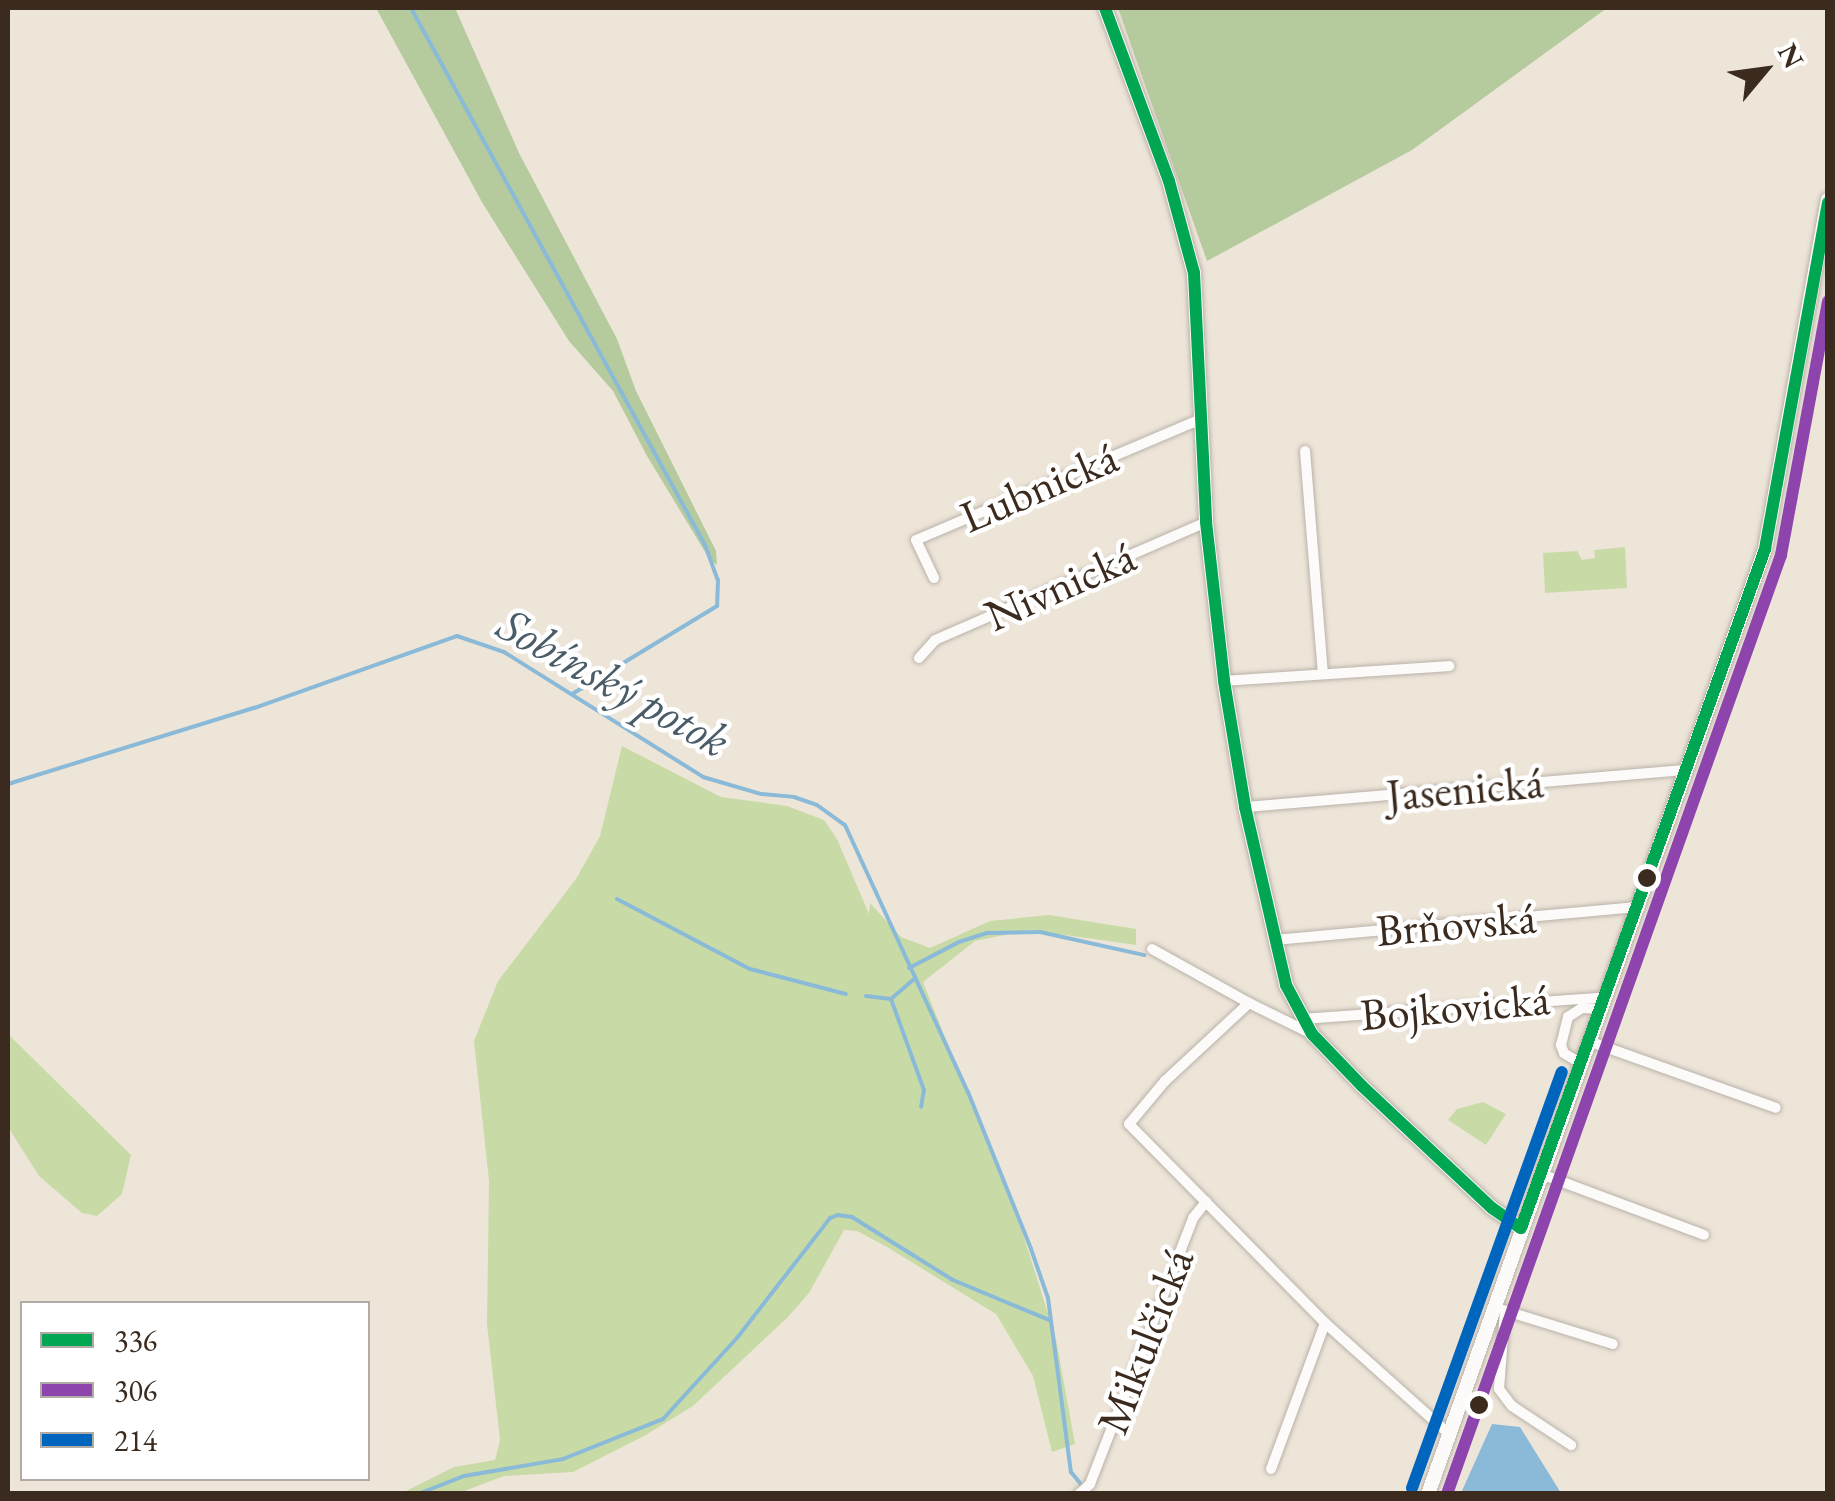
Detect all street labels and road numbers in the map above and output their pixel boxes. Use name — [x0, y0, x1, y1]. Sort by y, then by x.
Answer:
street label: Lubnická — [952, 430, 1126, 544]
street label: Nivnická — [977, 529, 1143, 643]
street label: Jasenická — [1384, 755, 1546, 823]
street label: Brňovská — [1374, 890, 1538, 958]
street label: Bojkovická — [1358, 972, 1552, 1042]
street label: Mikulčická — [1085, 1241, 1205, 1441]

